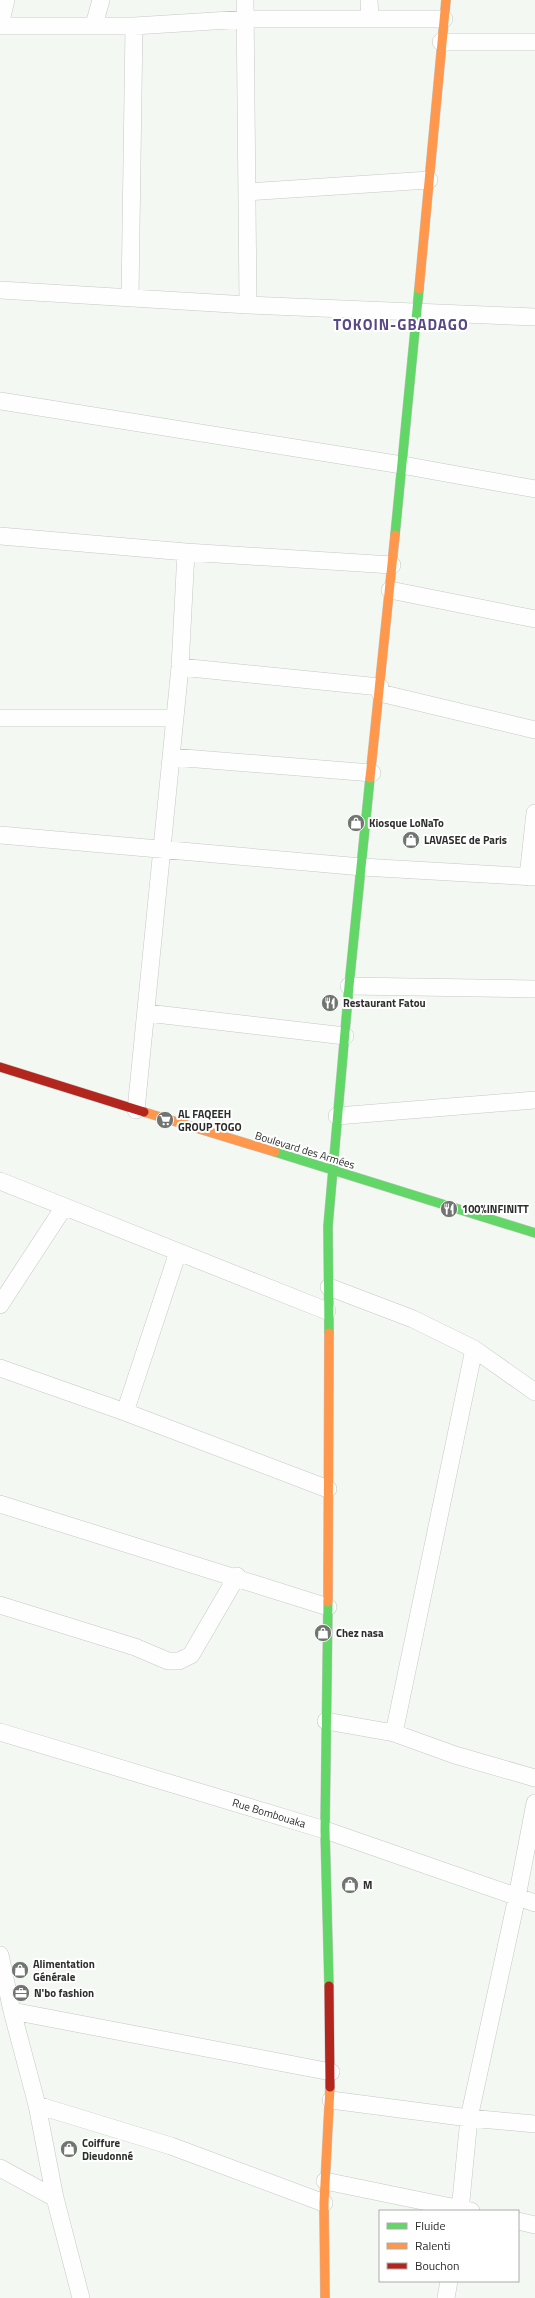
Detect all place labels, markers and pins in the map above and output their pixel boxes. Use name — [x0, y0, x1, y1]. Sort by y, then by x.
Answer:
shop icon: Kiosque LoNaTo — [346, 813, 366, 833]
place label: Kiosque LoNaTo — [369, 815, 444, 831]
shop icon: LAVASEC de Paris — [401, 830, 421, 850]
place label: LAVASEC de Paris — [424, 832, 507, 848]
restaurant icon: Restaurant Fatou — [320, 993, 340, 1013]
place label: Restaurant Fatou — [343, 995, 426, 1011]
place label: AL FAQEEH GROUP TOGO — [178, 1106, 242, 1135]
supermarket icon: AL FAQEEH GROUP TOGO — [155, 1110, 175, 1130]
restaurant icon: 100%INFINITT — [439, 1199, 459, 1219]
place label: 100%INFINITT — [462, 1201, 529, 1217]
shop icon: Chez nasa — [313, 1623, 333, 1643]
place label: Chez nasa — [336, 1625, 384, 1641]
shop icon: M — [340, 1875, 360, 1895]
place label: M — [363, 1877, 372, 1893]
place label: Alimentation Générale — [33, 1956, 95, 1985]
shop icon: Alimentation Générale — [10, 1960, 30, 1980]
office icon: N'bo fashion — [11, 1983, 31, 2003]
place label: N'bo fashion — [34, 1985, 94, 2001]
place label: Coiffure Dieudonné — [82, 2135, 134, 2164]
shop icon: Coiffure Dieudonné — [59, 2139, 79, 2159]

